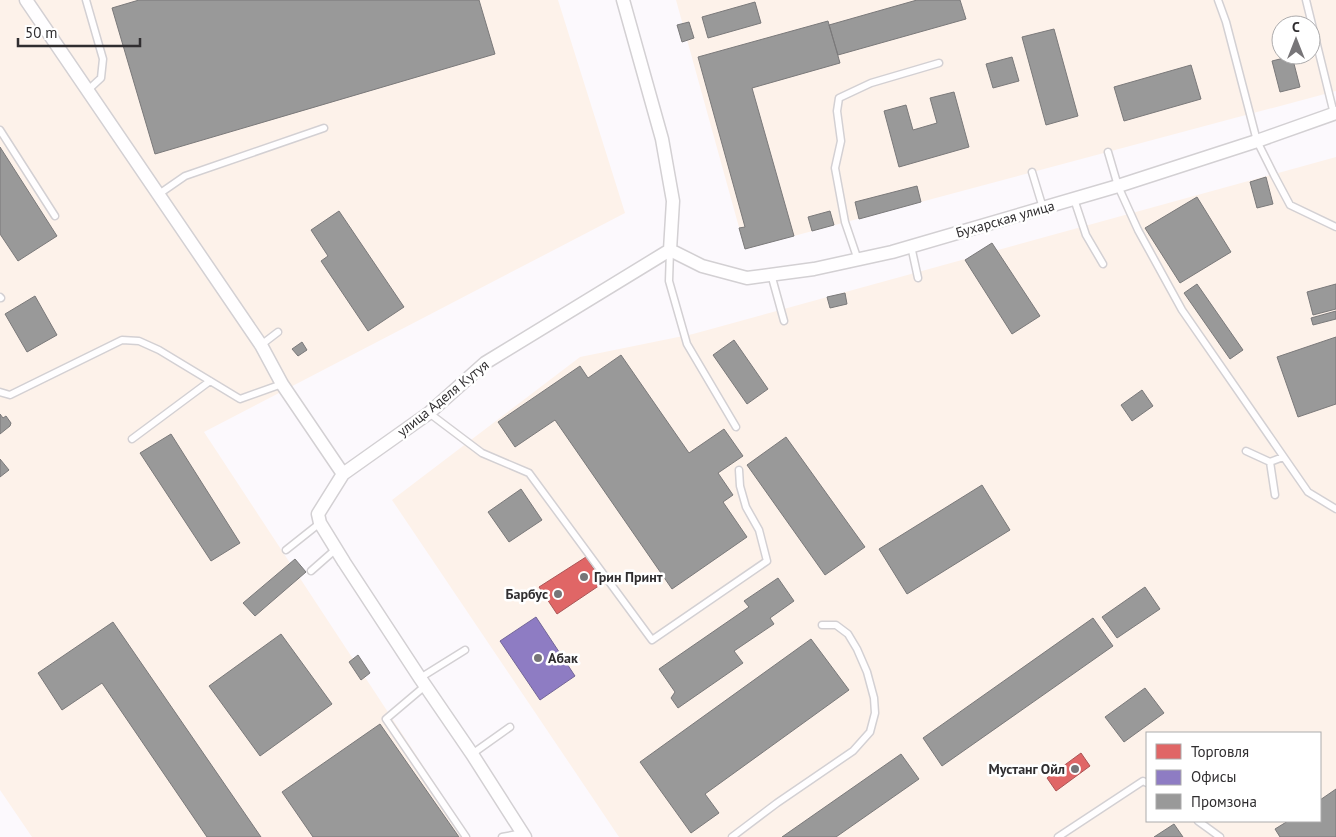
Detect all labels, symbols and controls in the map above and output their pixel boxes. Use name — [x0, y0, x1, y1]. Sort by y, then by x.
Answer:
scale bar — [18, 15, 140, 47]
north arrow — [1271, 15, 1321, 65]
text: С — [1292, 18, 1300, 36]
text: 50 m — [25, 23, 58, 42]
street label: Бухарская улица — [954, 196, 1056, 242]
street label: улица Аделя Кутуя — [394, 356, 492, 440]
place label: Грин Принт — [594, 568, 663, 586]
marker: Грин Принт — [578, 571, 590, 583]
place label: Барбус — [505, 585, 548, 603]
marker: Барбус — [552, 588, 564, 600]
place label: Абак — [548, 649, 578, 667]
marker: Абак — [532, 652, 544, 664]
legend — [1146, 732, 1321, 822]
text: Торговля — [1191, 742, 1249, 761]
place label: Мустанг Ойл — [989, 760, 1065, 778]
marker: Мустанг Ойл — [1069, 763, 1081, 775]
text: Офисы — [1191, 767, 1236, 786]
text: Промзона — [1191, 792, 1257, 811]

